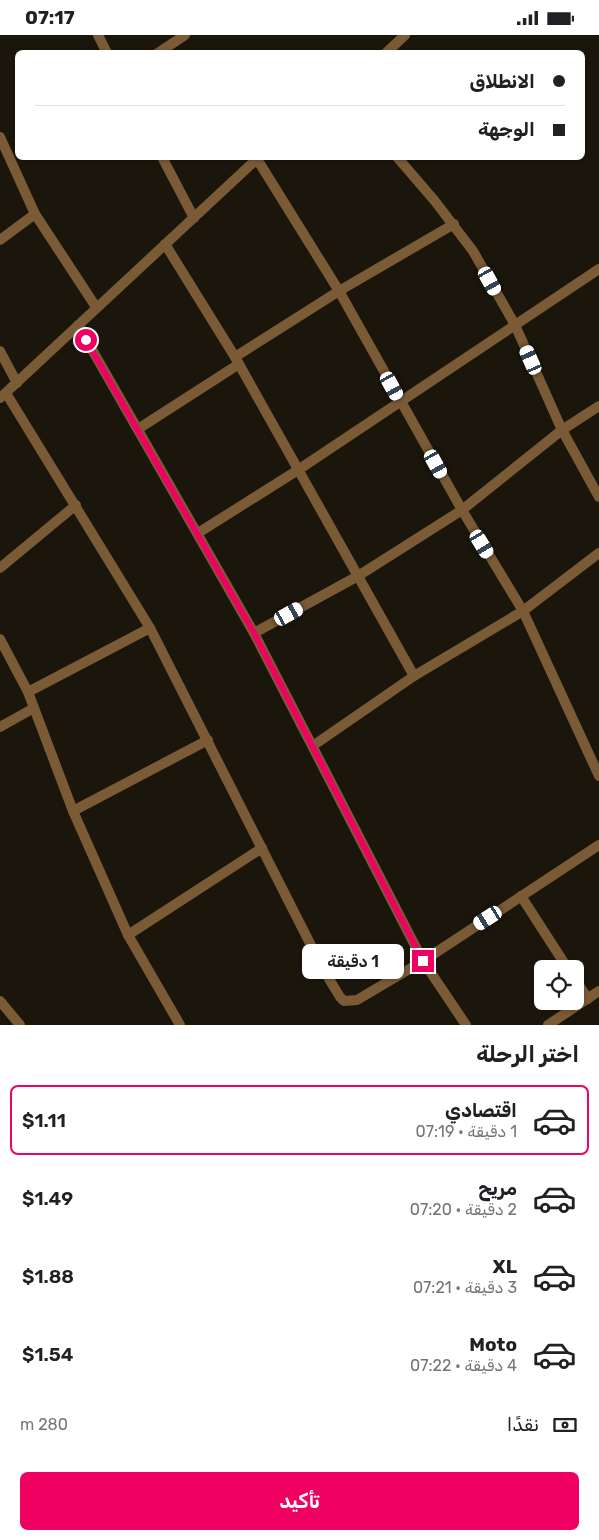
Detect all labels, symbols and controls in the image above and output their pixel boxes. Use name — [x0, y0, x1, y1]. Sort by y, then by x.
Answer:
text: 07:17 — [25, 6, 75, 29]
text: الانطلاق — [469, 70, 535, 93]
text: الوجهة — [478, 118, 535, 141]
car — [476, 264, 503, 298]
route start — [75, 329, 97, 351]
car — [518, 343, 543, 377]
car — [378, 369, 405, 403]
car — [422, 447, 449, 481]
car — [467, 527, 496, 561]
car — [272, 600, 305, 628]
car — [471, 904, 504, 932]
callout: 1 دقيقة — [303, 943, 406, 979]
route end — [412, 950, 434, 972]
text: 1 دقيقة — [327, 952, 379, 971]
map controls — [534, 960, 584, 1010]
button: locate — [534, 960, 584, 1010]
text: اختر الرحلة — [476, 1041, 579, 1068]
icon: car — [532, 1098, 577, 1143]
text: اقتصادي — [445, 1099, 517, 1122]
text: $1.11 — [22, 1109, 66, 1132]
text: 1 دقيقة · 07:19 — [416, 1122, 517, 1141]
icon: car — [532, 1176, 577, 1221]
text: مريح — [478, 1177, 517, 1200]
text: $1.49 — [22, 1187, 73, 1210]
text: 2 دقيقة · 07:20 — [410, 1200, 517, 1219]
icon: car — [532, 1254, 577, 1299]
text: XL — [493, 1255, 517, 1278]
text: $1.88 — [22, 1265, 74, 1288]
text: 3 دقيقة · 07:21 — [413, 1278, 517, 1297]
icon: car — [532, 1332, 577, 1377]
text: Moto — [469, 1333, 517, 1356]
text: $1.54 — [22, 1343, 73, 1366]
text: 4 دقيقة · 07:22 — [410, 1356, 517, 1375]
icon: cash — [551, 1411, 579, 1439]
text: نقدًا — [507, 1413, 539, 1436]
text: 280 m — [20, 1415, 68, 1434]
button: تأكيد — [20, 1472, 579, 1530]

